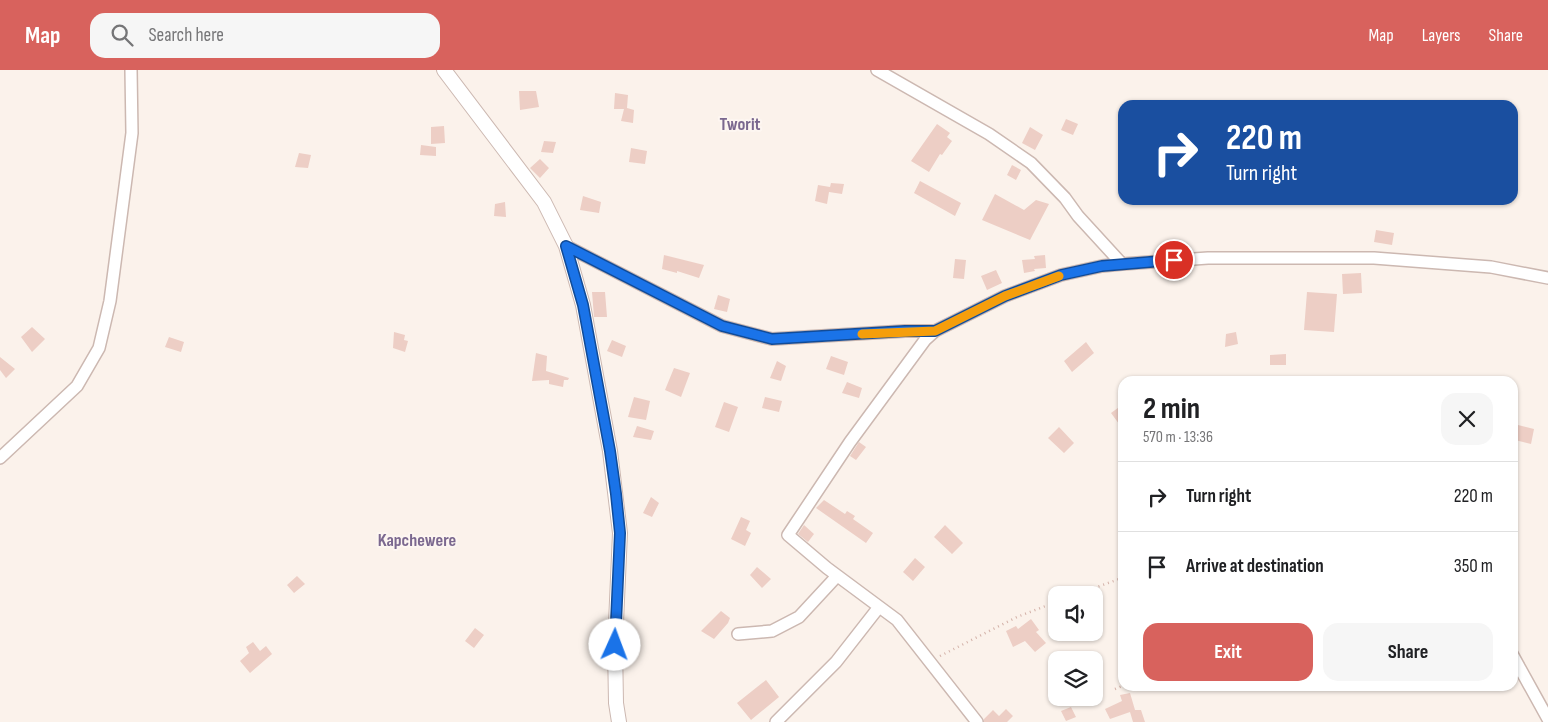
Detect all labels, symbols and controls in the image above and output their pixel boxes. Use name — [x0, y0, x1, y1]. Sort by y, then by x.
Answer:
search box — [90, 13, 440, 58]
text: Map — [25, 21, 60, 50]
icon: search — [108, 21, 136, 49]
text: Search here — [148, 24, 224, 47]
text: Map — [1369, 25, 1394, 46]
text: Layers — [1422, 25, 1461, 46]
text: Share — [1489, 25, 1523, 46]
district label: Tworit — [719, 114, 761, 135]
text: 220 m — [1226, 117, 1302, 160]
icon: right — [1143, 120, 1208, 185]
text: Turn right — [1226, 160, 1297, 187]
pin — [1153, 239, 1195, 281]
icon: arrive — [1160, 246, 1188, 274]
text: 2 min — [1143, 391, 1200, 427]
button: close — [1441, 393, 1493, 445]
text: 570 m · 13:36 — [1143, 428, 1213, 447]
icon: right — [1143, 483, 1171, 511]
text: Turn right — [1186, 485, 1251, 508]
text: 220 m — [1454, 485, 1493, 508]
district label: Kapchewere — [378, 530, 456, 551]
icon: arrive — [1143, 553, 1171, 581]
text: Arrive at destination — [1186, 555, 1324, 578]
text: 350 m — [1454, 555, 1493, 578]
map controls — [1048, 586, 1103, 706]
button: sound — [1048, 586, 1103, 641]
position arrow — [588, 618, 640, 670]
button: Exit — [1143, 623, 1313, 681]
button: Share — [1323, 623, 1493, 681]
button: layers — [1048, 651, 1103, 706]

